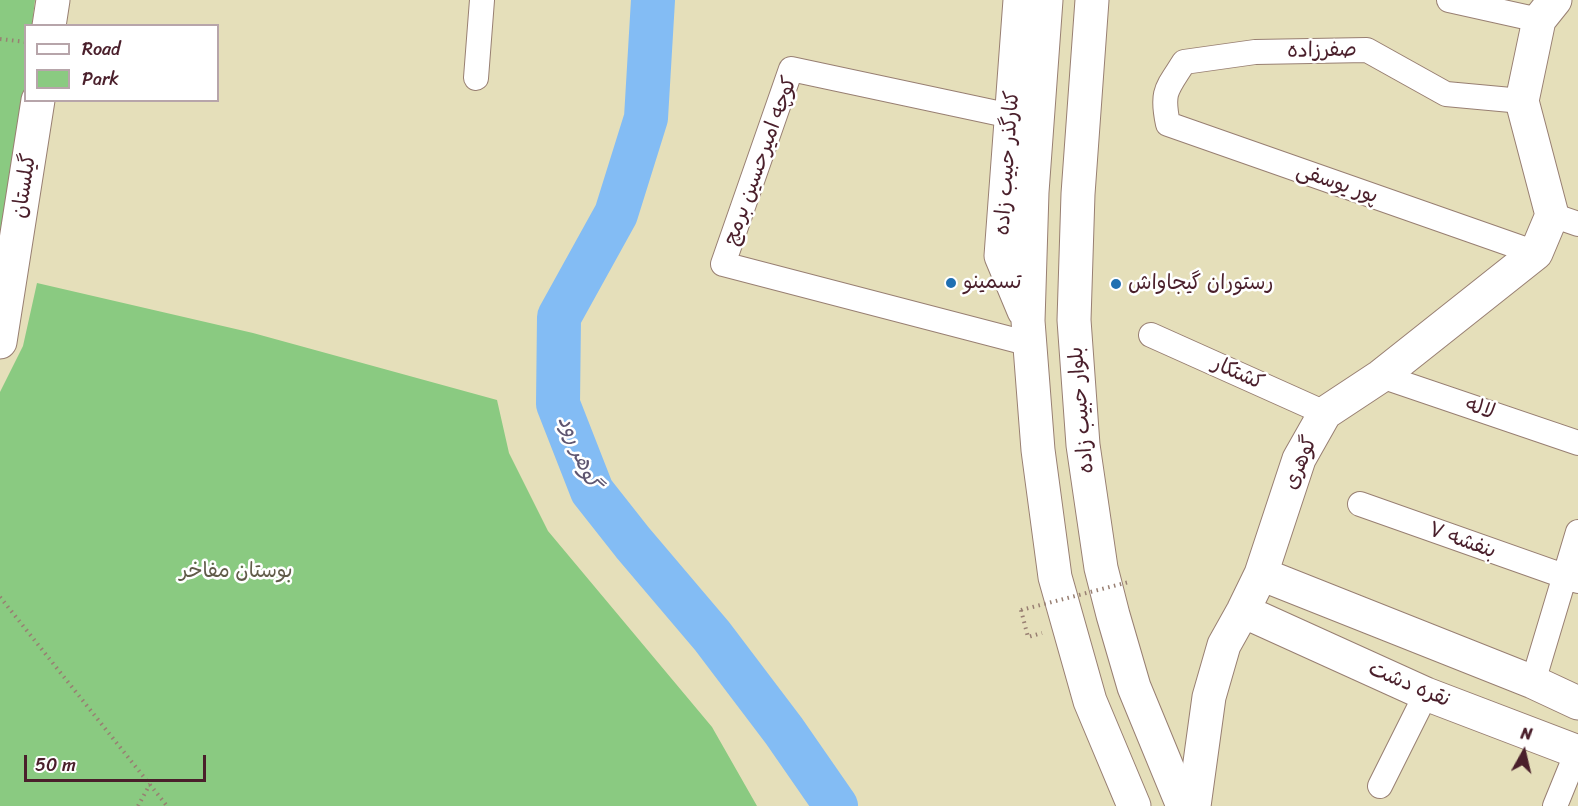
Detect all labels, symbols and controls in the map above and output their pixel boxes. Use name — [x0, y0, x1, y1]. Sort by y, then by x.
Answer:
legend — [24, 24, 219, 102]
text: Road — [82, 33, 121, 65]
street label: صفرزاده — [1287, 38, 1357, 64]
text: Park — [82, 63, 119, 95]
street label: کوچه امیرحسین برمچ — [719, 73, 803, 249]
street label: کنارگذر حبیب زاده — [990, 90, 1026, 236]
street label: گیلستان — [7, 152, 43, 220]
street label: پور یوسفی — [1293, 158, 1381, 210]
place label: تسمینو — [963, 270, 1022, 296]
place label: رستوران گیجاواش — [1128, 271, 1273, 297]
marker: تسمینو — [944, 276, 958, 290]
marker: رستوران گیجاواش — [1109, 277, 1123, 291]
street label: بلوار حبیب زاده — [1064, 346, 1100, 474]
street label: کشتکار — [1208, 352, 1268, 396]
street label: لاله — [1462, 392, 1498, 426]
water label: گوهر رود — [551, 412, 605, 492]
street label: گوهری — [1279, 432, 1323, 494]
street label: بنفشه ۷ — [1425, 517, 1499, 565]
park label: بوستان مفاخر — [179, 559, 293, 585]
street label: نقره دشت — [1364, 657, 1454, 713]
text: N — [1519, 719, 1534, 749]
north arrow — [1494, 722, 1554, 782]
scale bar — [27, 743, 208, 781]
text: 50 m — [35, 749, 76, 781]

